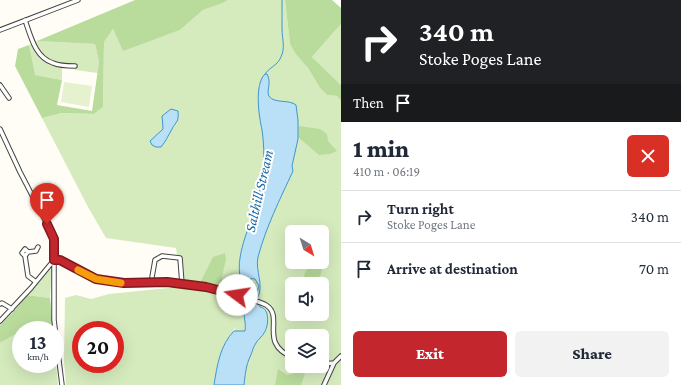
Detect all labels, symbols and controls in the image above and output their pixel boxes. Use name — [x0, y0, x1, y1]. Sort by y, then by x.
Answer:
icon: right — [353, 16, 405, 68]
text: 340 m — [419, 16, 494, 47]
text: Stoke Poges Lane — [419, 49, 541, 69]
icon: arrive — [392, 92, 414, 114]
text: Then — [353, 95, 384, 111]
text: 1 min — [353, 135, 409, 162]
button: close — [627, 135, 669, 177]
water label: Salthill Stream — [242, 148, 276, 234]
text: 410 m · 06:19 — [353, 164, 420, 179]
pin — [30, 183, 64, 224]
icon: arrive — [36, 189, 58, 211]
text: Turn right — [387, 201, 454, 217]
icon: right — [353, 206, 375, 228]
text: 340 m — [631, 209, 669, 225]
text: Stoke Poges Lane — [387, 217, 475, 232]
north arrow — [285, 225, 329, 269]
map controls — [285, 225, 329, 373]
icon: arrive — [353, 258, 375, 280]
text: Arrive at destination — [387, 261, 518, 277]
text: 70 m — [639, 261, 669, 277]
position arrow — [216, 274, 258, 316]
button: sound — [285, 277, 329, 321]
speed limit sign: 20 — [72, 321, 124, 373]
button: layers — [285, 329, 329, 373]
text: 13 — [29, 331, 47, 353]
button: Exit — [353, 331, 507, 377]
button: Share — [515, 331, 669, 377]
text: km/h — [27, 351, 49, 362]

